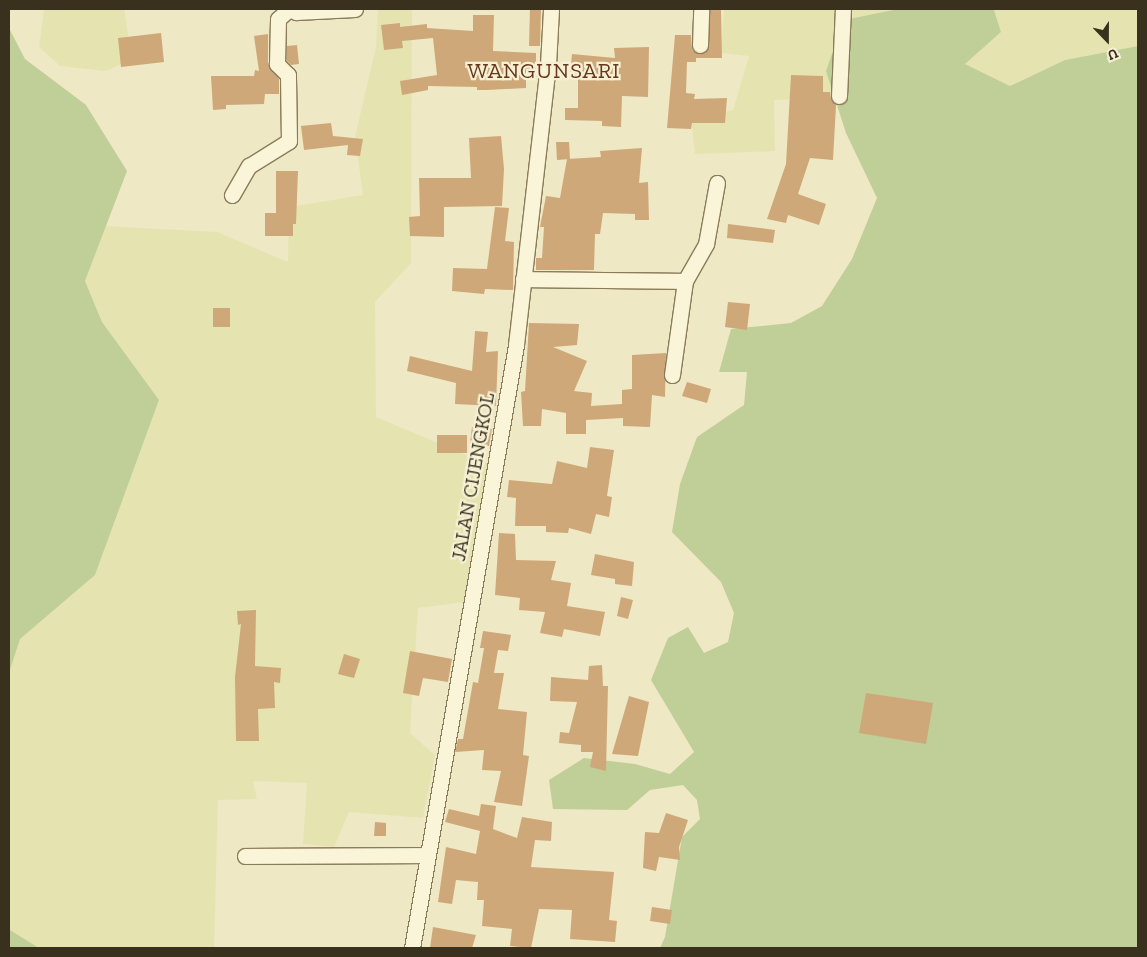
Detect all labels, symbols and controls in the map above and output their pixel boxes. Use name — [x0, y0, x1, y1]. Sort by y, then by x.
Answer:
north arrow — [1082, 15, 1132, 65]
text: U — [1105, 45, 1121, 64]
district label: WANGUNSARI — [466, 58, 622, 84]
street label: JALAN CIJENGKOL — [446, 391, 500, 563]

